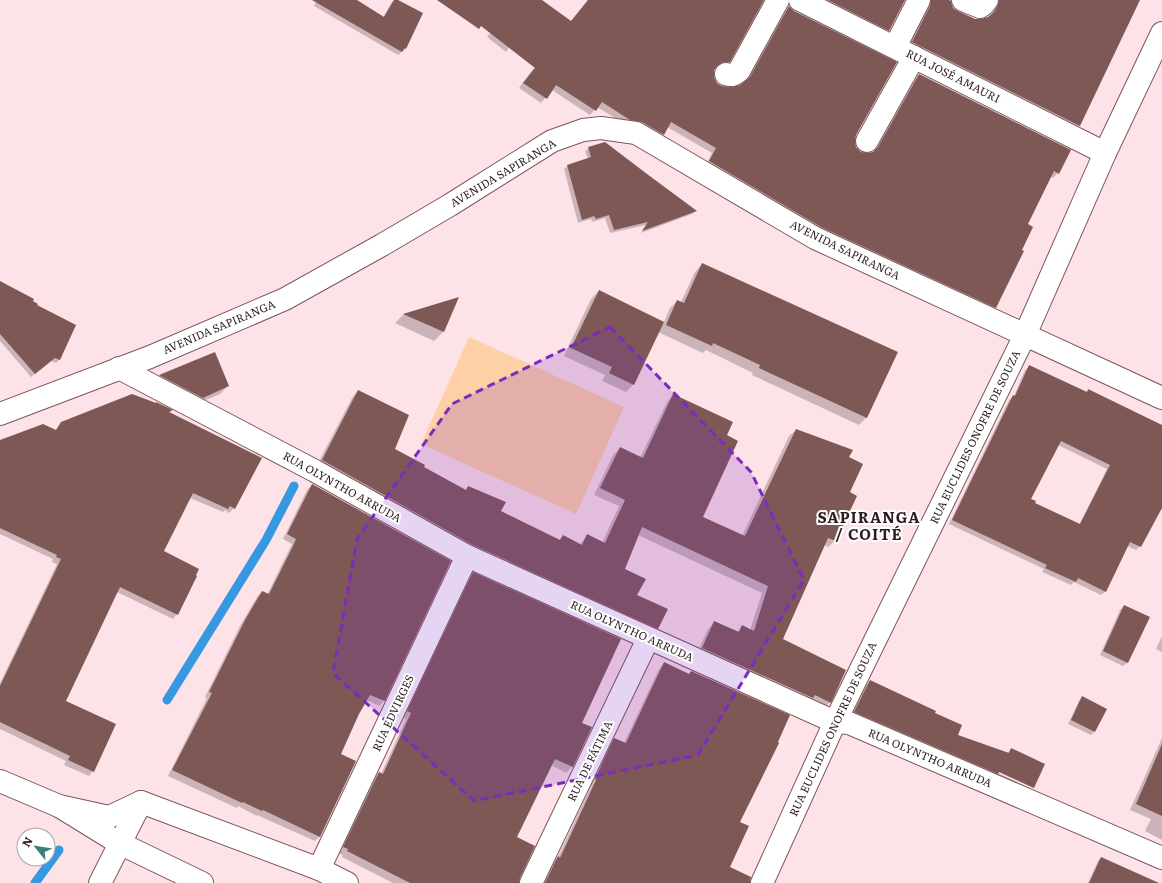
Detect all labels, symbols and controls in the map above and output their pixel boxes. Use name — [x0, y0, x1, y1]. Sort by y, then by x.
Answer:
street label: RUA JOSÉ AMAURI — [904, 44, 1003, 106]
street label: AVENIDA SAPIRANGA — [447, 134, 558, 210]
street label: AVENIDA SAPIRANGA — [788, 215, 903, 283]
street label: AVENIDA SAPIRANGA — [160, 295, 277, 357]
street label: RUA EUCLIDES ONOFRE DE SOUZA — [925, 347, 1023, 526]
street label: RUA OLYNTHO ARRUDA — [280, 447, 405, 525]
district label: SAPIRANGA / COITÉ — [817, 505, 921, 545]
street label: RUA OLYNTHO ARRUDA — [568, 596, 696, 664]
street label: RUA EUCLIDES ONOFRE DE SOUZA — [784, 639, 880, 819]
street label: RUA EDVIRGES — [367, 672, 417, 753]
street label: RUA DE FÁTIMA — [563, 718, 616, 804]
street label: RUA OLYNTHO ARRUDA — [866, 724, 995, 790]
north arrow — [16, 827, 56, 867]
text: N — [17, 834, 36, 849]

